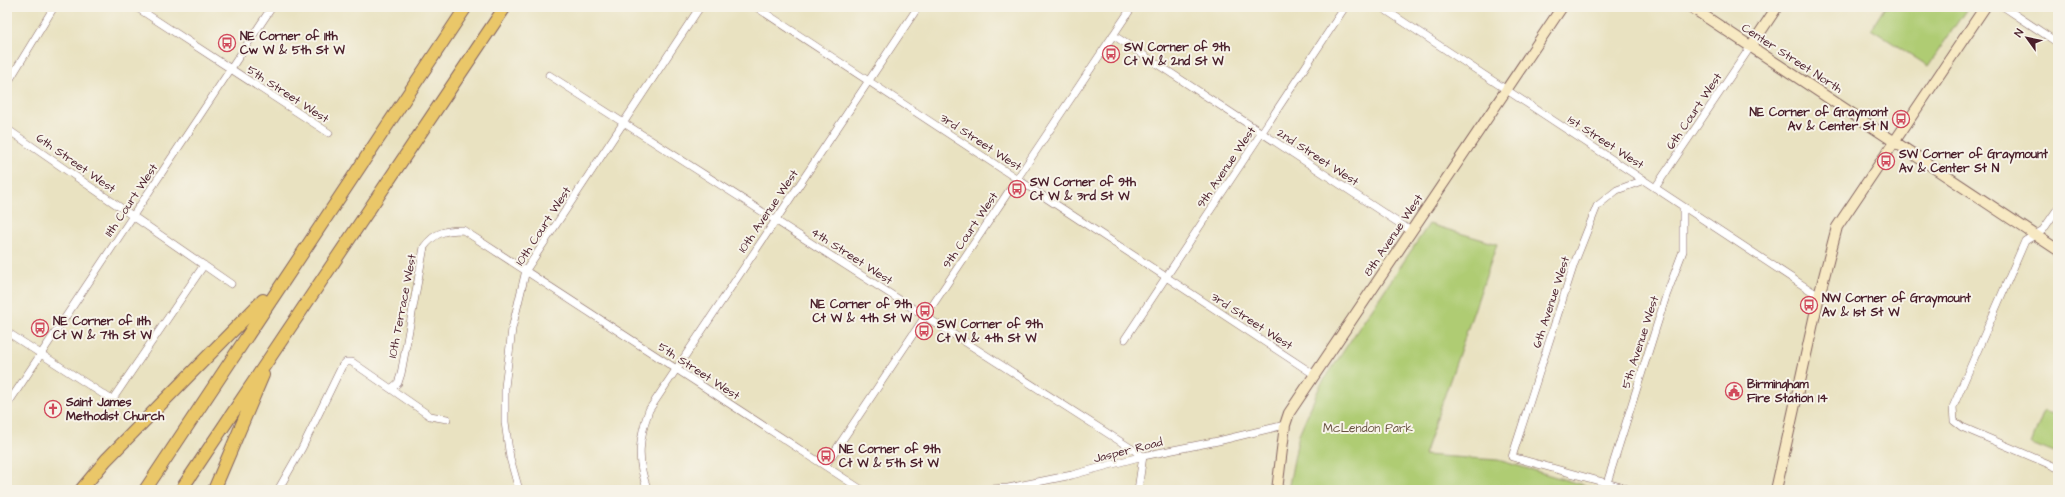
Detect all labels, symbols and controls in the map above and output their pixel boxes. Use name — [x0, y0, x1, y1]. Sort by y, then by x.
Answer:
north arrow — [2007, 18, 2047, 58]
street label: Center Street North — [1738, 19, 1846, 98]
text: N — [2011, 26, 2027, 40]
place label: NE Corner of 11th Cw W & 5th St W — [240, 28, 345, 59]
bus stop icon: NE Corner of 11th Cw W & 5th St W — [217, 33, 237, 53]
place label: SW Corner of 9th Ct W & 2nd St W — [1123, 39, 1231, 70]
bus stop icon: SW Corner of 9th Ct W & 2nd St W — [1101, 44, 1121, 64]
street label: 5th Street West — [243, 62, 332, 127]
street label: 6th Court West — [1662, 69, 1727, 153]
place label: NE Corner of Graymont Av & Center St N — [1750, 104, 1888, 135]
bus stop icon: NE Corner of Graymont Av & Center St N — [1891, 109, 1911, 129]
street label: 3rd Street West — [937, 110, 1025, 175]
street label: 1st Street West — [1564, 111, 1647, 174]
street label: 9th Avenue West — [1193, 123, 1260, 211]
street label: 2nd Street West — [1274, 125, 1362, 190]
street label: 6th Street West — [32, 130, 119, 197]
place label: SW Corner of Graymount Av & Center St N — [1898, 146, 2048, 177]
bus stop icon: SW Corner of Graymount Av & Center St N — [1876, 151, 1896, 171]
street label: 11th Court West — [101, 160, 162, 240]
street label: 10th Avenue West — [734, 166, 803, 256]
place label: SW Corner of 9th Ct W & 3rd St W — [1029, 174, 1137, 205]
bus stop icon: SW Corner of 9th Ct W & 3rd St W — [1007, 179, 1027, 199]
street label: 10th Court West — [512, 183, 575, 269]
street label: 9th Court West — [939, 189, 1002, 272]
street label: 8th Avenue West — [1360, 191, 1427, 280]
street label: 4th Street West — [808, 224, 896, 289]
street label: 10th Terrace West — [384, 253, 421, 360]
street label: 6th Avenue West — [1529, 254, 1574, 350]
street label: 3rd Street West — [1208, 289, 1296, 354]
place label: NW Corner of Graymount Av & 1st St W — [1822, 290, 1971, 321]
street label: 5th Avenue West — [1617, 293, 1664, 391]
bus stop icon: NW Corner of Graymount Av & 1st St W — [1799, 295, 1819, 315]
place label: NE Corner of 9th Ct W & 4th St W — [810, 296, 913, 327]
bus stop icon: NE Corner of 9th Ct W & 4th St W — [915, 301, 935, 321]
place label: NE Corner of 11th Ct W & 7th St W — [53, 313, 152, 344]
place label: SW Corner of 9th Ct W & 4th St W — [936, 316, 1044, 347]
bus stop icon: NE Corner of 11th Ct W & 7th St W — [30, 318, 50, 338]
bus stop icon: SW Corner of 9th Ct W & 4th St W — [914, 321, 934, 341]
street label: 5th Street West — [654, 339, 743, 404]
place label: Birmingham Fire Station 14 — [1747, 376, 1828, 407]
public building icon: Birmingham Fire Station 14 — [1724, 381, 1744, 401]
place label: Saint James Methodist Church — [65, 394, 165, 425]
church icon: Saint James Methodist Church — [43, 399, 63, 419]
park label: McLendon Park — [1323, 420, 1414, 437]
street label: Jasper Road — [1092, 434, 1164, 467]
place label: NE Corner of 9th Ct W & 5th St W — [839, 441, 942, 472]
bus stop icon: NE Corner of 9th Ct W & 5th St W — [816, 446, 836, 466]

